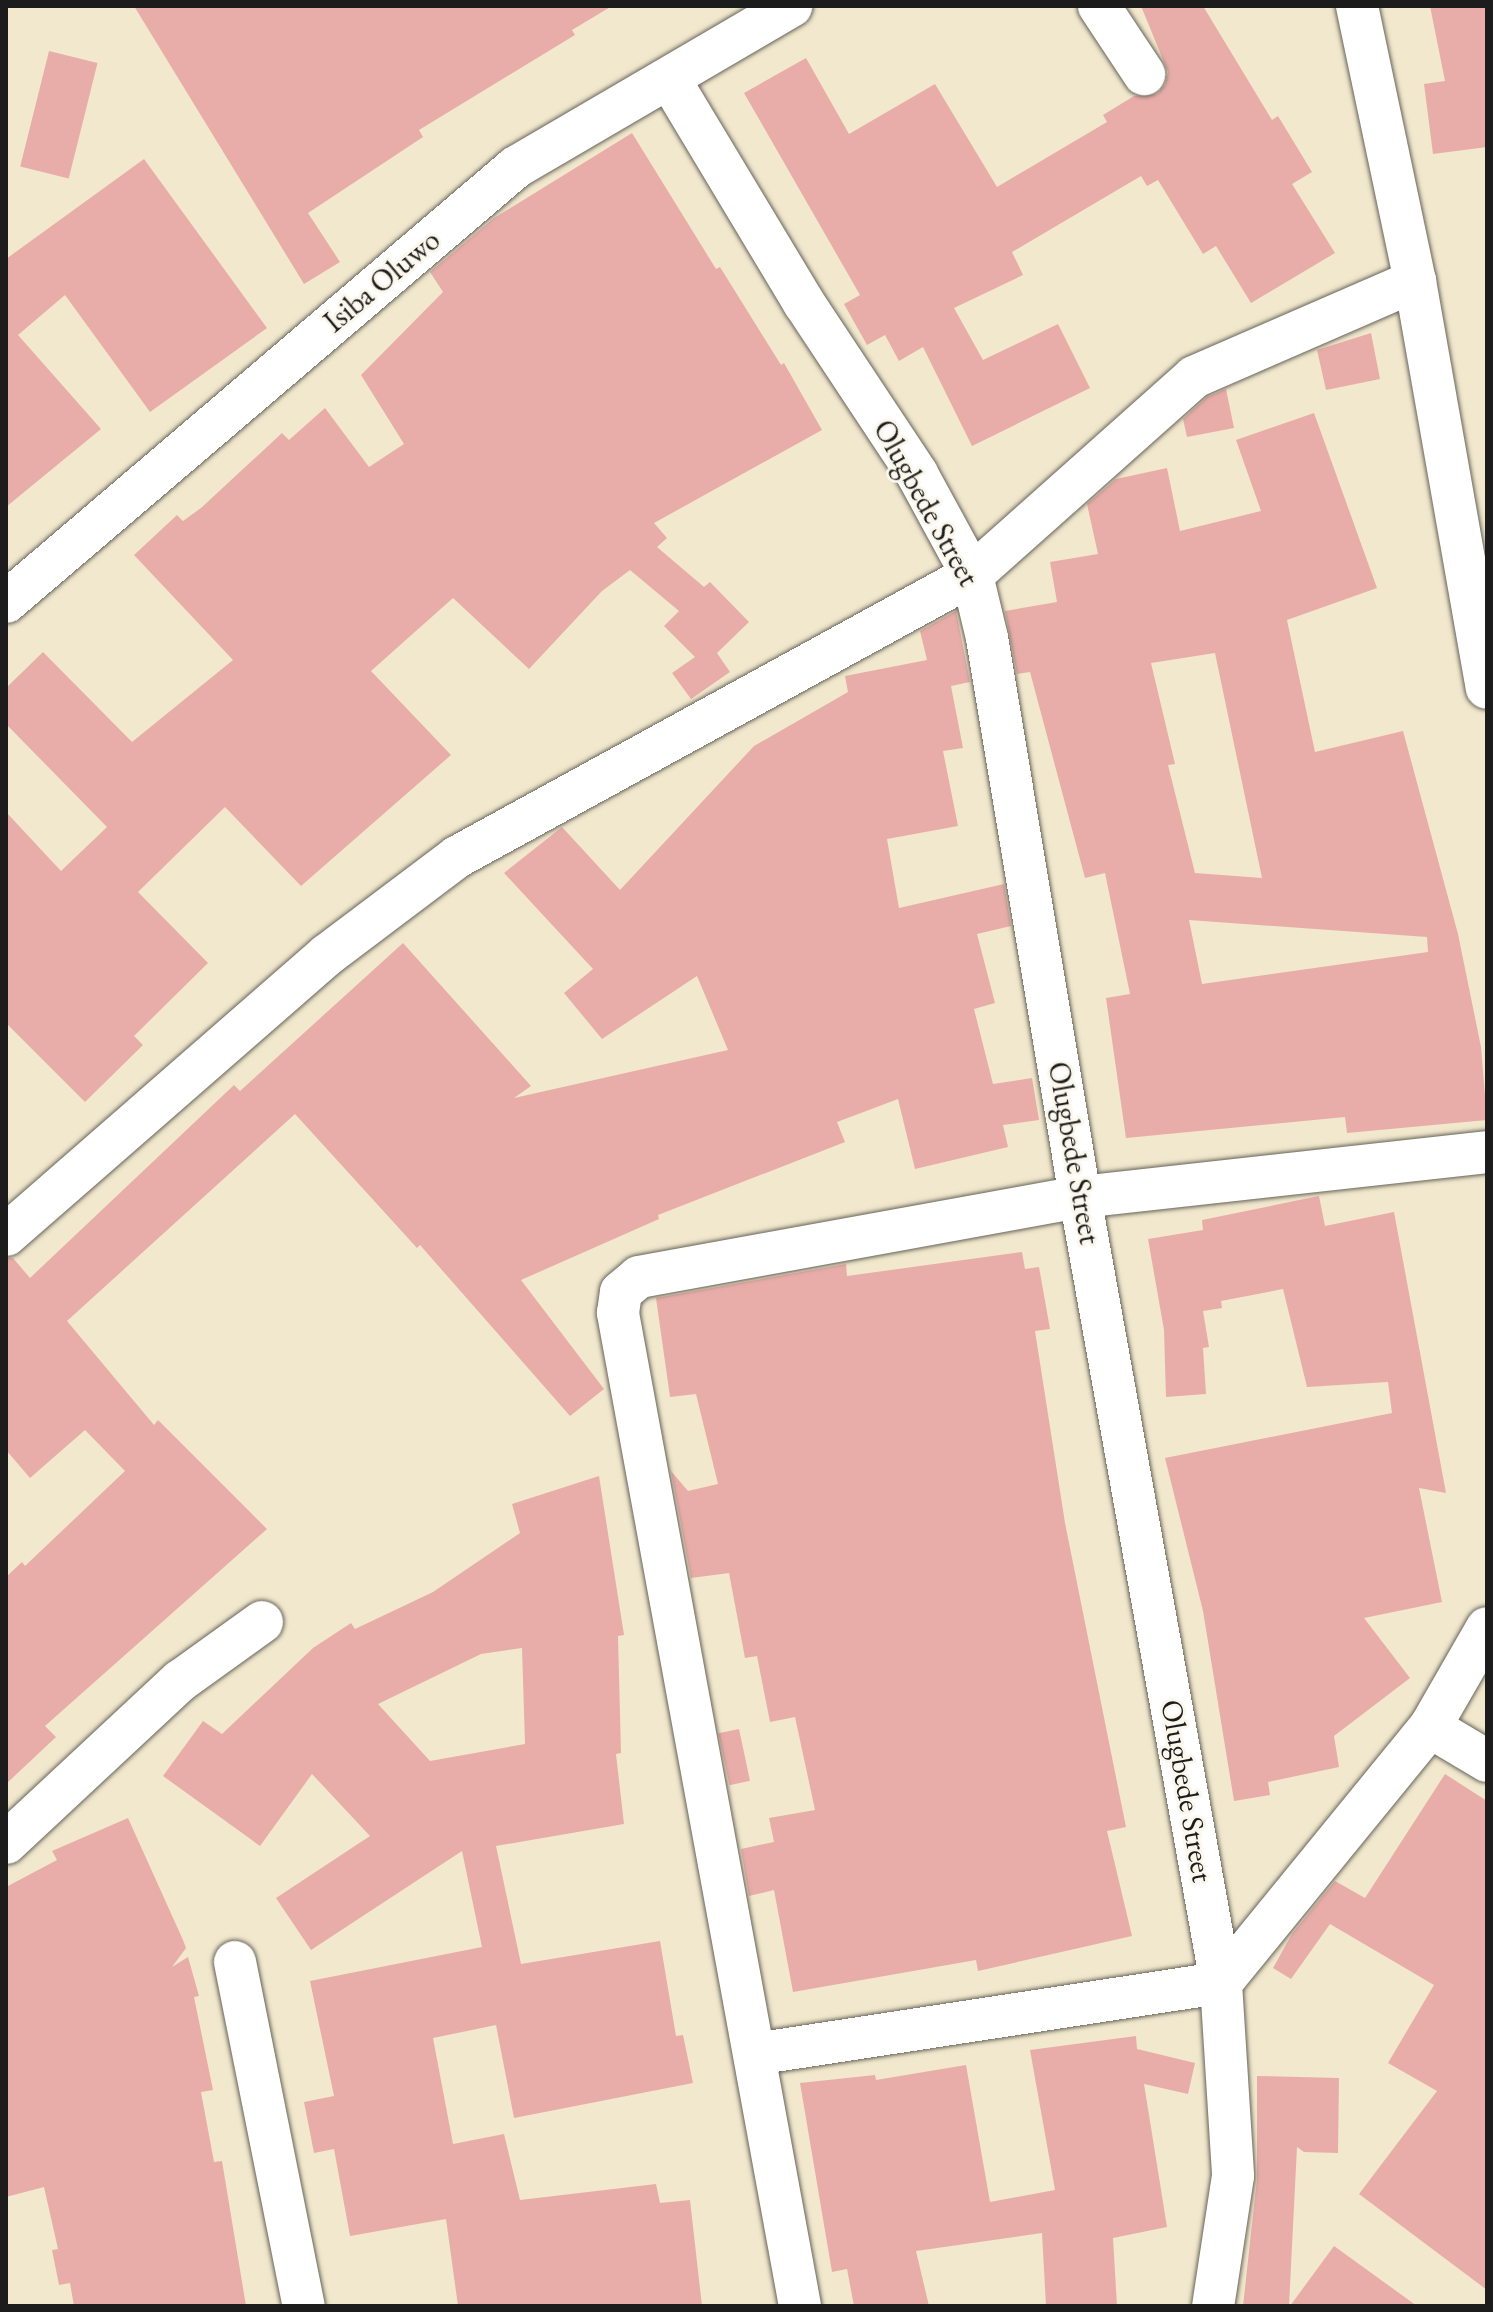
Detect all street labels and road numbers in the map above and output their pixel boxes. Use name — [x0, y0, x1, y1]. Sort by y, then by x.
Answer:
street label: Isiba Oluwo — [317, 222, 447, 340]
street label: Olugbede Street — [866, 414, 986, 592]
street label: Olugbede Street — [1040, 1059, 1108, 1247]
street label: Olugbede Street — [1153, 1697, 1221, 1885]

